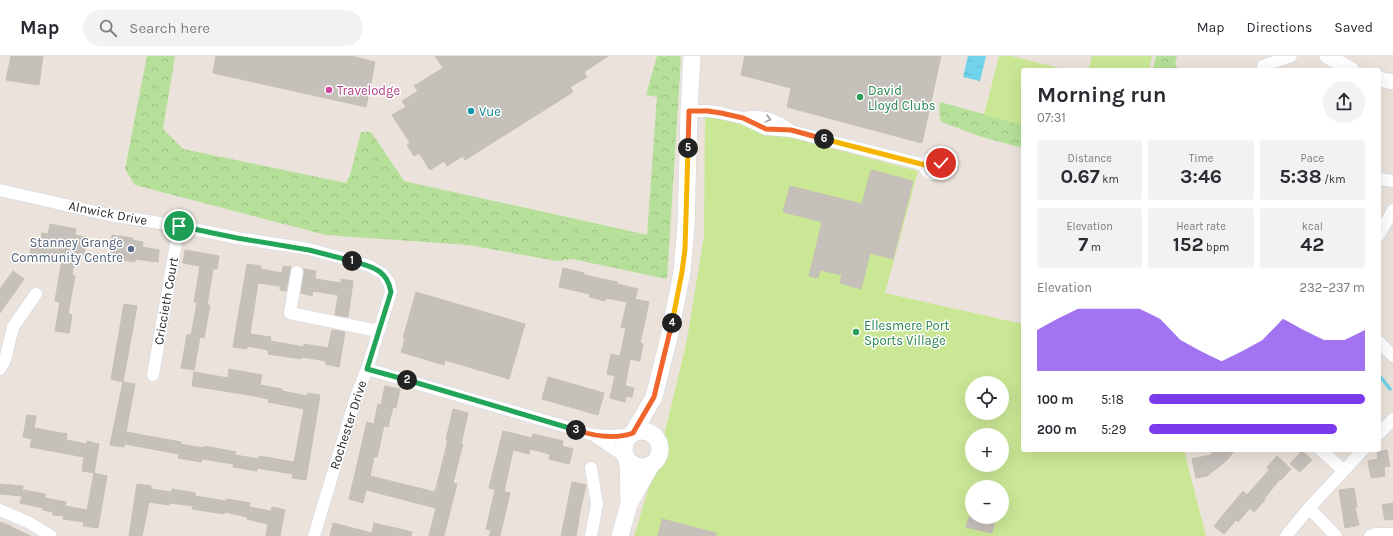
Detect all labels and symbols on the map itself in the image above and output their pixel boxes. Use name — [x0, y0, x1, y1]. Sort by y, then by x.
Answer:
place label: Travelodge — [337, 83, 400, 98]
place label: David Lloyd Clubs — [868, 83, 936, 113]
marker: Travelodge — [324, 85, 334, 95]
marker: David Lloyd Clubs — [855, 92, 865, 102]
place label: Vue — [479, 104, 501, 119]
marker: Vue — [466, 106, 476, 116]
one-way arrow — [765, 114, 772, 123]
pin: 6 — [814, 129, 834, 149]
pin: 5 — [678, 138, 698, 158]
pin — [924, 146, 958, 180]
street label: Alnwick Drive — [67, 198, 149, 228]
pin — [162, 209, 196, 243]
place label: Stanney Grange Community Centre — [11, 235, 123, 265]
marker: Stanney Grange Community Centre — [126, 244, 136, 254]
pin: 1 — [342, 251, 362, 271]
street label: Criccieth Court — [151, 256, 181, 346]
pin: 4 — [662, 313, 682, 333]
place label: Ellesmere Port Sports Village — [864, 318, 949, 348]
marker: Ellesmere Port Sports Village — [851, 327, 861, 337]
pin: 2 — [397, 370, 417, 390]
street label: Rochester Drive — [327, 378, 370, 471]
pin: 3 — [566, 420, 586, 440]

